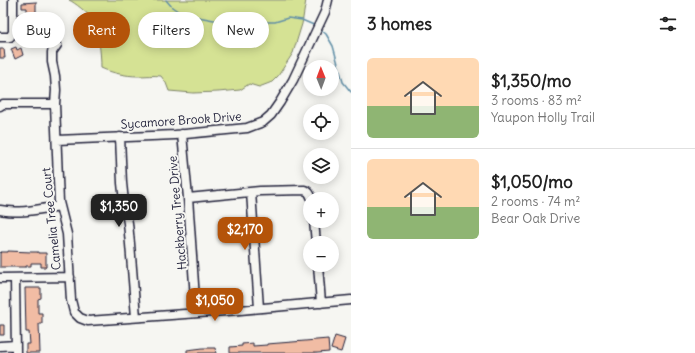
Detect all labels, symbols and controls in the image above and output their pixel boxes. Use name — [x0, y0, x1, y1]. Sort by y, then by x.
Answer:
chip: Buy — [12, 12, 65, 48]
chip: Rent — [73, 12, 130, 48]
chip: Filters — [138, 12, 204, 48]
chip: New — [212, 12, 269, 48]
text: 3 homes — [367, 13, 432, 35]
icon: filters — [657, 13, 679, 35]
north arrow — [303, 60, 339, 96]
map controls — [303, 60, 339, 272]
text: $1,350/mo — [491, 70, 571, 92]
icon: home — [399, 74, 447, 122]
text: 3 rooms · 83 m² — [491, 92, 582, 109]
button: locate — [303, 104, 339, 140]
street label: Sycamore Brook Drive — [120, 108, 242, 132]
text: Yaupon Holly Trail — [491, 109, 595, 126]
button: layers — [303, 148, 339, 184]
street label: Hackberry Tree Drive — [165, 155, 189, 271]
street label: Camelia Tree Court — [38, 167, 64, 271]
text: $1,050/mo — [491, 171, 573, 193]
icon: home — [399, 175, 447, 223]
button: + — [303, 192, 339, 228]
text: 2 rooms · 74 m² — [491, 193, 580, 210]
pin: $1,350 — [86, 194, 152, 228]
text: $1,350 — [100, 198, 138, 215]
text: Bear Oak Drive — [491, 210, 580, 227]
pin: $2,170 — [212, 217, 278, 251]
text: $2,170 — [227, 221, 263, 238]
button: − — [303, 236, 339, 272]
pin: $1,050 — [182, 288, 248, 322]
text: $1,050 — [195, 292, 235, 309]

